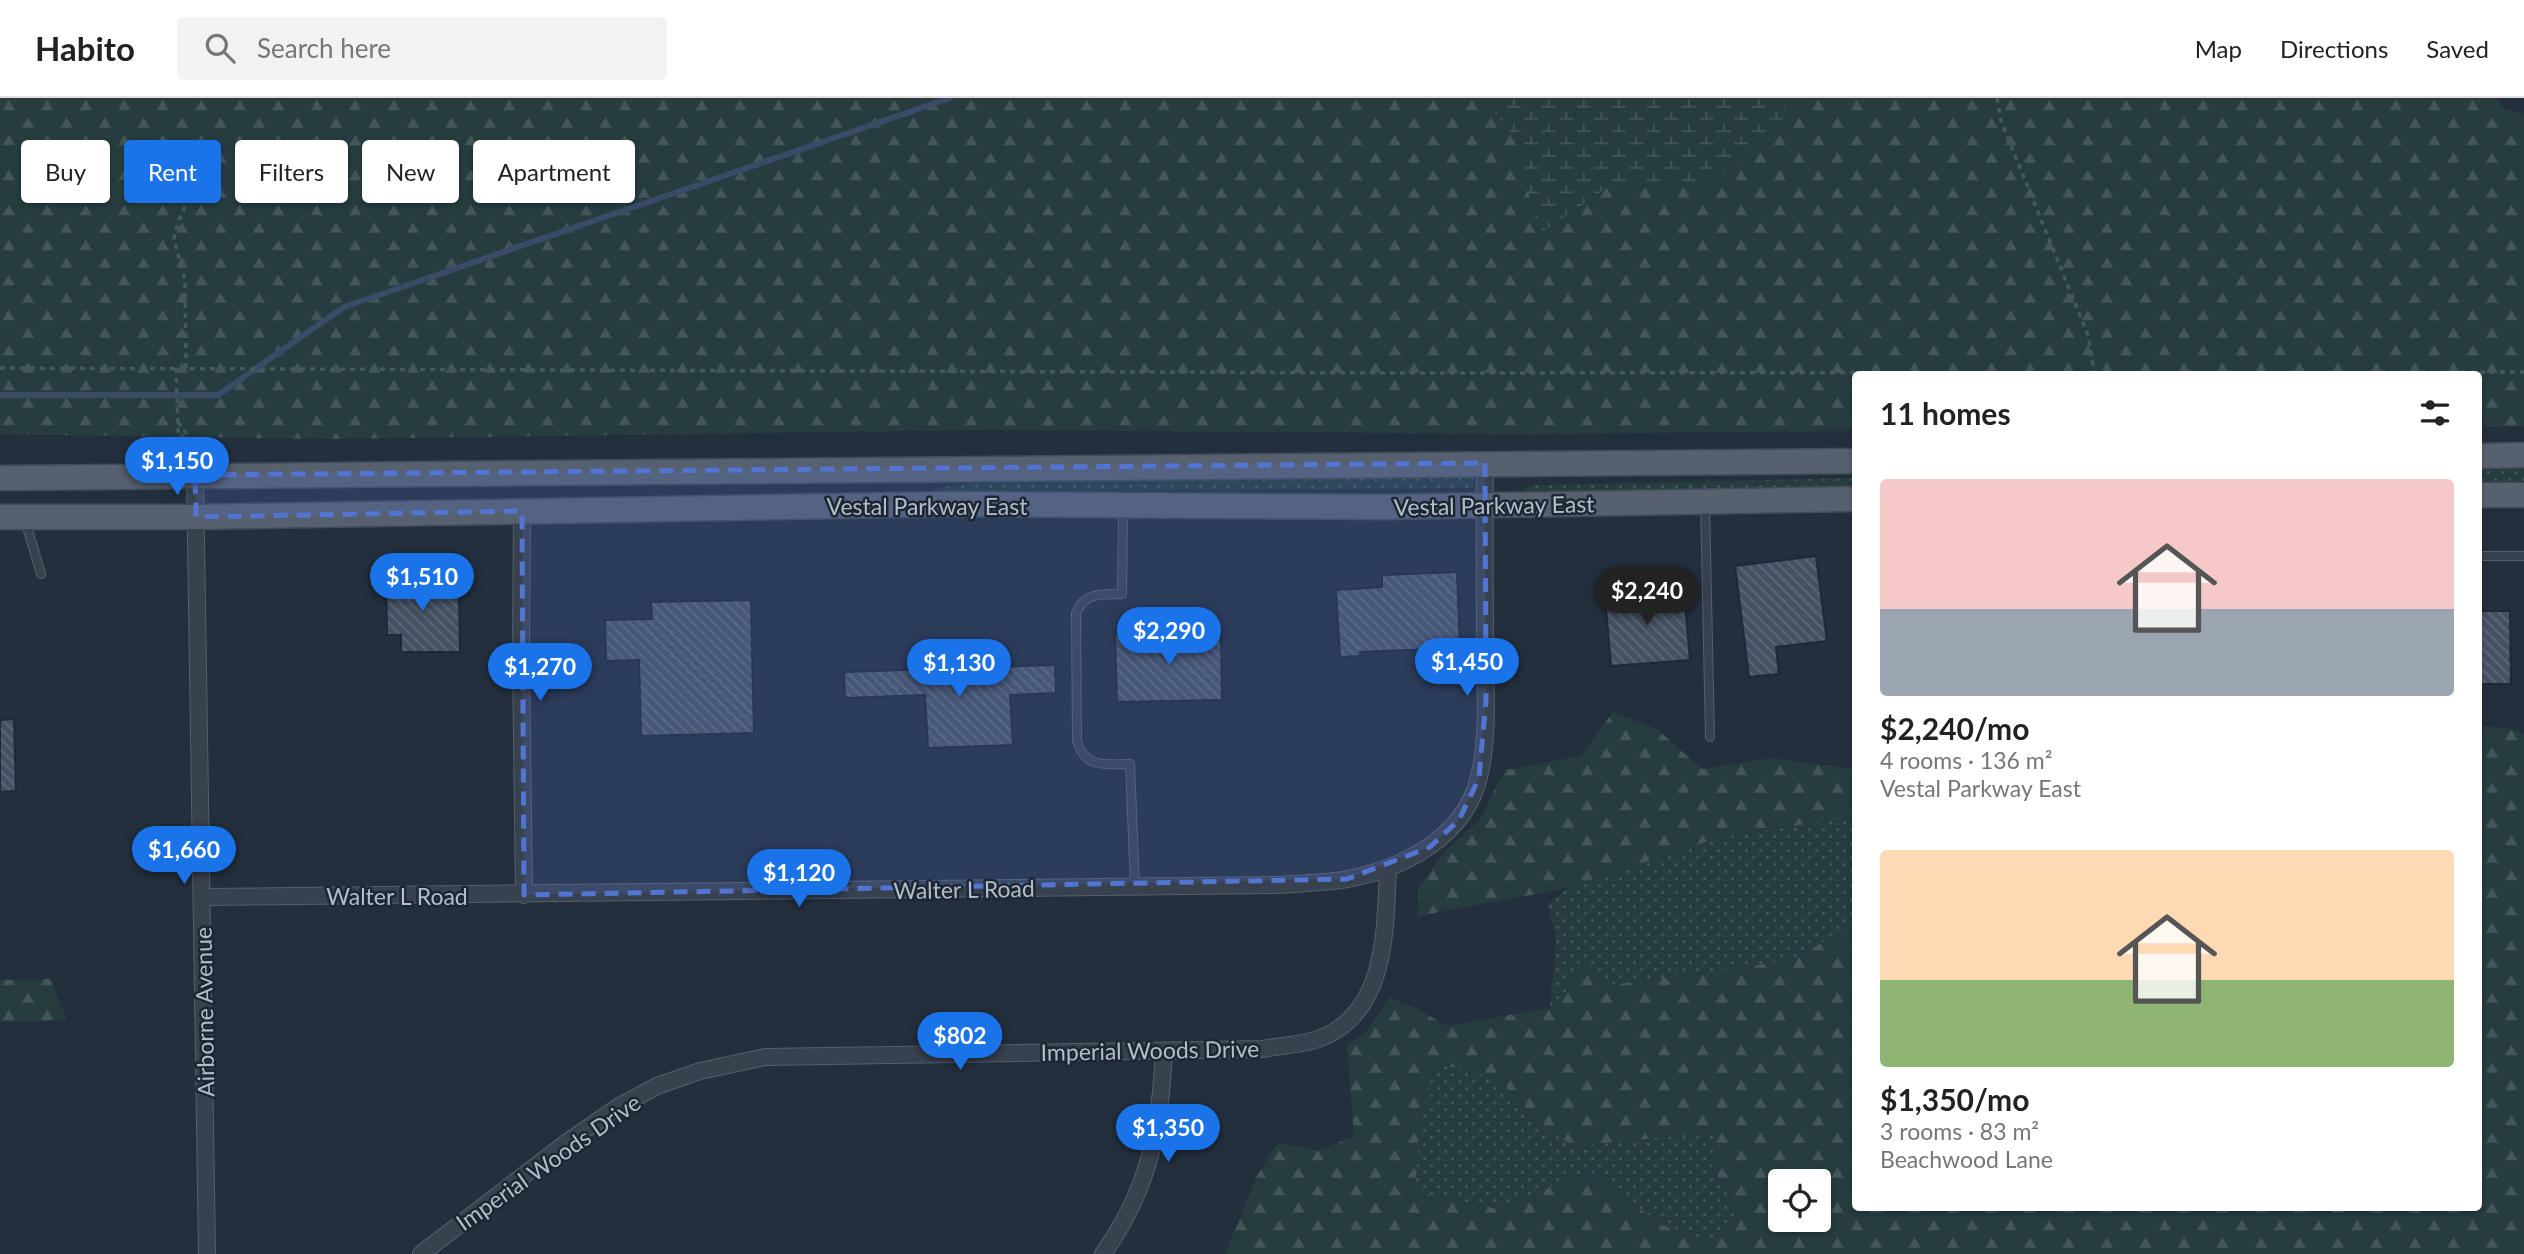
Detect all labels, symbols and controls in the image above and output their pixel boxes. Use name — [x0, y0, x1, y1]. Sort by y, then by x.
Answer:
search box — [177, 17, 667, 80]
text: Habito — [35, 28, 135, 68]
icon: search — [201, 29, 239, 67]
text: Search here — [257, 32, 391, 64]
text: Map — [2195, 34, 2242, 63]
text: Directions — [2280, 34, 2388, 63]
text: Saved — [2426, 34, 2489, 63]
chip: Buy — [21, 140, 110, 203]
chip: Rent — [124, 140, 221, 203]
chip: Filters — [235, 140, 348, 203]
chip: New — [362, 140, 459, 203]
chip: Apartment — [473, 140, 635, 203]
icon: filters — [2416, 394, 2454, 432]
text: 11 homes — [1880, 395, 2011, 431]
pin: $1,150 — [120, 438, 234, 497]
text: $1,150 — [141, 446, 213, 474]
street label: Vestal Parkway East — [1393, 489, 1595, 521]
street label: Vestal Parkway East — [827, 492, 1028, 520]
icon: home — [2104, 525, 2230, 651]
pin: $1,510 — [365, 554, 479, 613]
text: $1,510 — [386, 562, 458, 590]
pin: $2,240 — [1590, 568, 1704, 627]
text: $2,240 — [1611, 576, 1683, 604]
pin: $2,290 — [1112, 608, 1226, 667]
text: $2,290 — [1133, 616, 1205, 644]
pin: $1,450 — [1410, 638, 1524, 698]
pin: $1,130 — [902, 640, 1016, 699]
pin: $1,270 — [483, 644, 597, 703]
text: $1,450 — [1431, 647, 1503, 675]
text: $1,130 — [923, 648, 995, 676]
text: $1,270 — [504, 652, 576, 680]
text: $2,240/mo — [1880, 710, 2029, 746]
text: 4 rooms · 136 m² — [1880, 746, 2052, 774]
text: Vestal Parkway East — [1880, 774, 2081, 802]
pin: $1,660 — [127, 826, 241, 886]
text: $1,660 — [148, 835, 220, 863]
pin: $1,120 — [742, 850, 856, 909]
text: $1,120 — [763, 858, 835, 886]
street label: Walter L Road — [893, 874, 1035, 904]
street label: Walter L Road — [326, 882, 468, 910]
icon: home — [2104, 896, 2230, 1022]
street label: Airborne Avenue — [189, 927, 219, 1097]
pin: $802 — [919, 1012, 1001, 1072]
text: $802 — [933, 1021, 987, 1049]
street label: Imperial Woods Drive — [1040, 1034, 1260, 1066]
text: $1,350/mo — [1880, 1081, 2029, 1117]
street label: Imperial Woods Drive — [450, 1088, 646, 1236]
pin: $1,350 — [1111, 1104, 1225, 1164]
text: $1,350 — [1132, 1113, 1204, 1141]
text: 3 rooms · 83 m² — [1880, 1117, 2039, 1145]
text: Beachwood Lane — [1880, 1145, 2053, 1173]
map controls — [1768, 1169, 1831, 1232]
button: locate — [1768, 1169, 1831, 1232]

